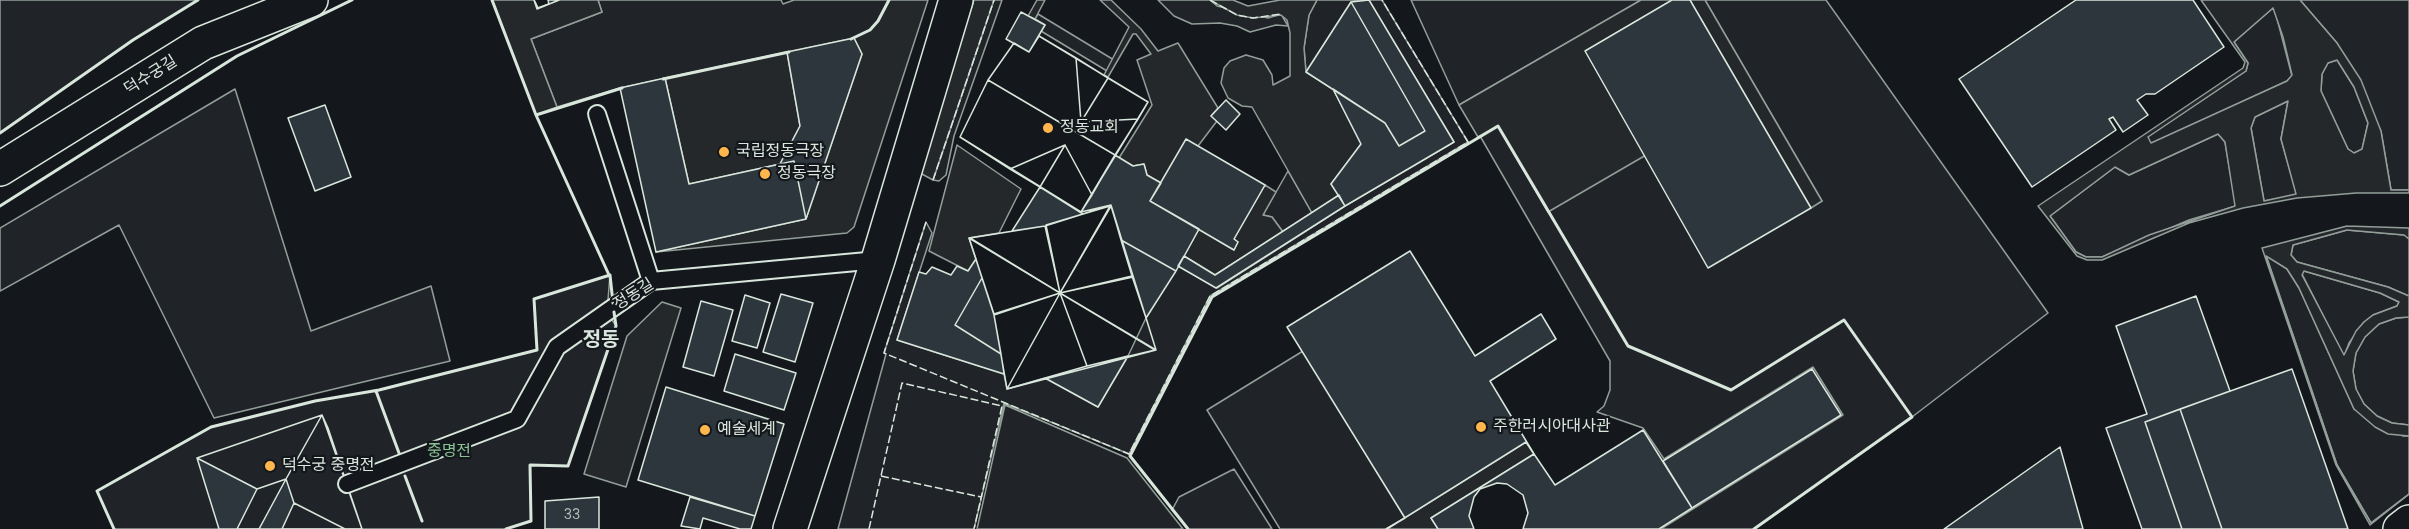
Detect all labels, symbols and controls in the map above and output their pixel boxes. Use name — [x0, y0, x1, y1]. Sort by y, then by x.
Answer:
street label: 덕수궁길 — [121, 52, 181, 100]
place label: 정동교회 — [1060, 118, 1119, 138]
marker: 정동교회 — [1041, 121, 1055, 135]
place label: 국립정동극장 — [736, 142, 824, 162]
marker: 국립정동극장 — [717, 145, 731, 159]
place label: 정동극장 — [777, 164, 836, 184]
marker: 정동극장 — [758, 167, 772, 181]
street label: 정동길 — [610, 275, 658, 315]
district label: 정동 — [583, 329, 619, 353]
place label: 주한러시아대사관 — [1493, 417, 1611, 437]
place label: 예술세계 — [717, 420, 776, 440]
marker: 주한러시아대사관 — [1474, 420, 1488, 434]
marker: 예술세계 — [698, 423, 712, 437]
park label: 중명전 — [427, 442, 471, 462]
place label: 덕수궁 중명전 — [282, 456, 375, 476]
marker: 덕수궁 중명전 — [263, 459, 277, 473]
house number: 33 — [564, 507, 580, 523]

